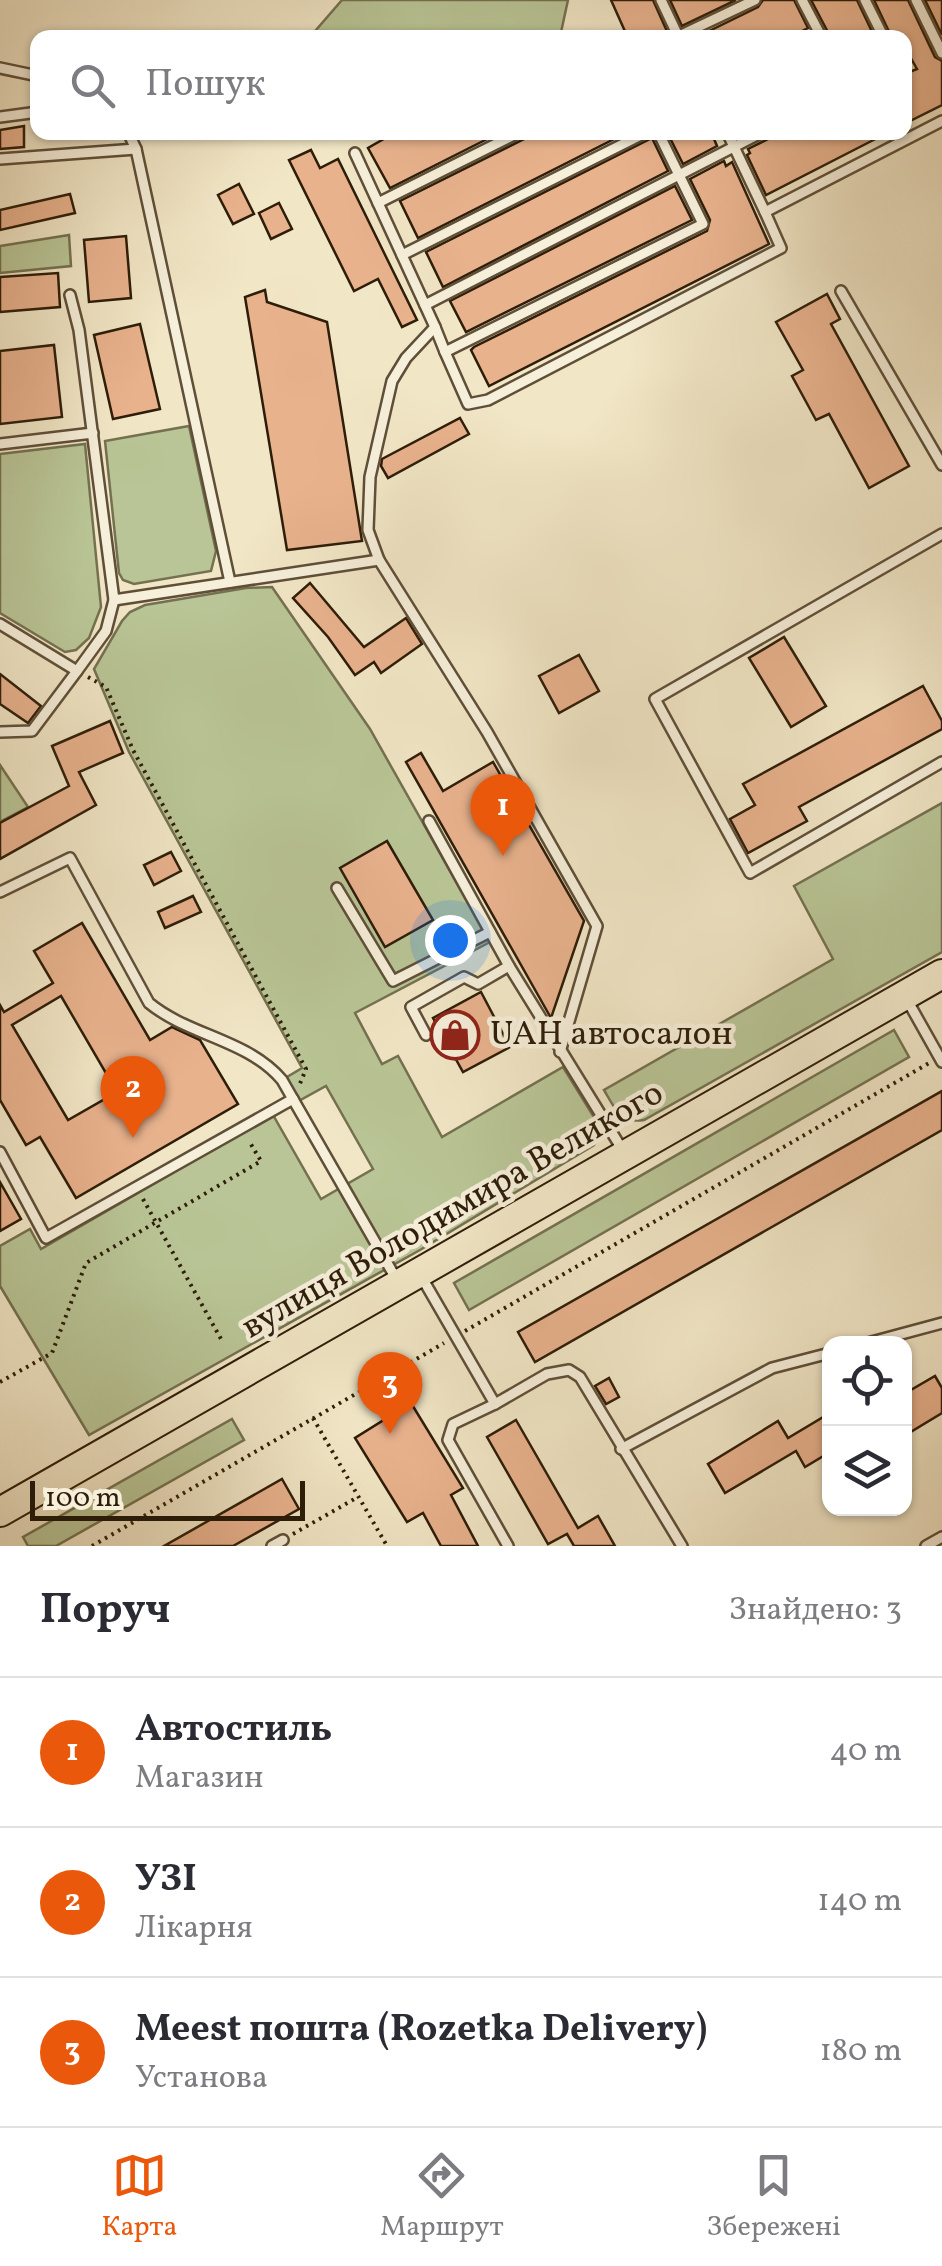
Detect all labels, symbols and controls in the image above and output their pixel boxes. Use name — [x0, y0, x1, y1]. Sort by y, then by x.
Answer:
search box — [30, 30, 912, 140]
icon: search — [65, 58, 120, 113]
text: Пошук — [145, 59, 265, 112]
pin: 1 — [470, 774, 536, 856]
your location — [425, 915, 476, 966]
shop icon: UAH автосалон — [429, 1009, 481, 1061]
place label: UAH автосалон — [490, 1011, 732, 1059]
pin: 2 — [100, 1056, 166, 1138]
street label: вулиця Володимира Великого — [233, 1070, 673, 1352]
map controls — [822, 1336, 912, 1516]
button: locate — [822, 1336, 912, 1426]
pin: 3 — [358, 1352, 422, 1434]
button: layers — [822, 1426, 912, 1516]
scale bar — [30, 1476, 305, 1520]
text: 100 m — [45, 1479, 120, 1518]
text: Поруч — [40, 1582, 170, 1641]
text: Знайдено: 3 — [729, 1589, 902, 1633]
text: Автостиль — [135, 1704, 332, 1757]
text: 1 — [66, 1730, 79, 1774]
text: 40 m — [830, 1730, 902, 1774]
text: Магазин — [135, 1757, 263, 1801]
text: УЗІ — [135, 1854, 197, 1907]
text: 2 — [64, 1880, 81, 1924]
text: 140 m — [817, 1880, 902, 1924]
text: Лікарня — [135, 1907, 253, 1951]
text: Meest пошта (Rozetka Delivery) — [135, 2004, 707, 2057]
text: 3 — [64, 2030, 81, 2074]
text: 180 m — [819, 2030, 902, 2074]
text: Установа — [135, 2057, 268, 2101]
tab: Карта — [101, 2148, 177, 2247]
tab: Маршрут — [380, 2148, 504, 2247]
tab: Збережені — [707, 2148, 841, 2247]

